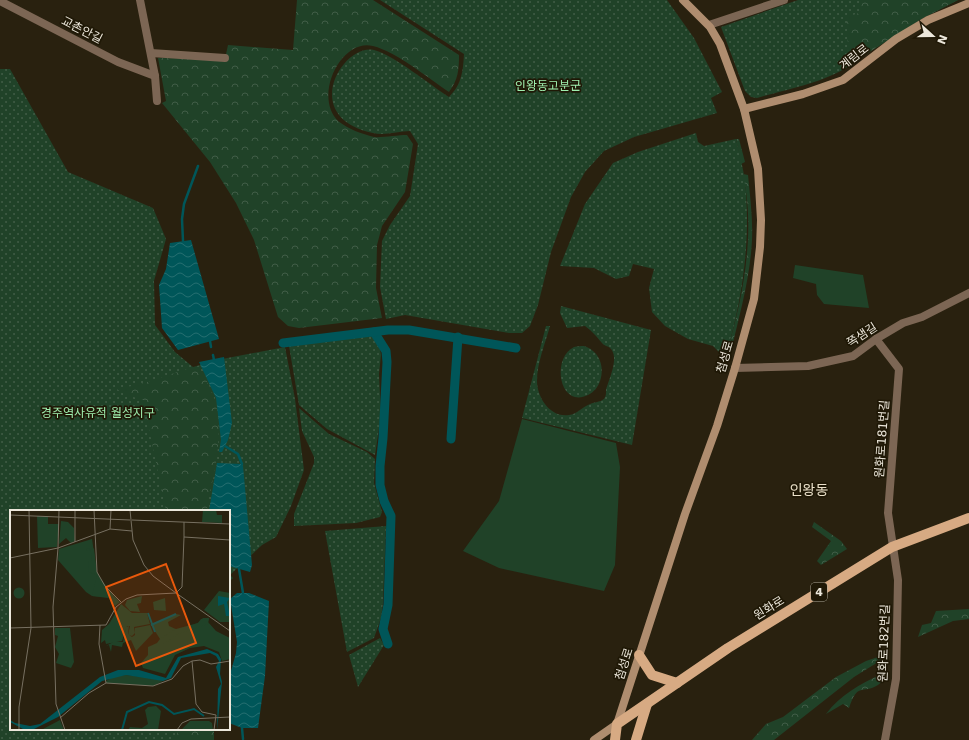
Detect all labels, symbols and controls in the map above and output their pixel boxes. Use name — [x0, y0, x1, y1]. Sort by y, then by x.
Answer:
street label: 교촌안길 — [59, 14, 105, 46]
north arrow — [913, 16, 953, 56]
text: N — [934, 33, 950, 46]
street label: 계림로 — [837, 41, 871, 73]
park label: 인왕동고분군 — [515, 79, 581, 93]
street label: 쪽샘길 — [844, 320, 880, 350]
street label: 첨성로 — [714, 339, 736, 375]
street label: 원화로181번길 — [872, 400, 892, 478]
park label: 경주역사유적 월성지구 — [41, 406, 155, 420]
district label: 인왕동 — [790, 482, 828, 498]
inset map — [10, 510, 230, 730]
road number: 4 — [811, 583, 827, 601]
street label: 원화로 — [751, 593, 787, 623]
street label: 원화로182번길 — [876, 604, 892, 682]
street label: 첨성로 — [612, 646, 636, 682]

